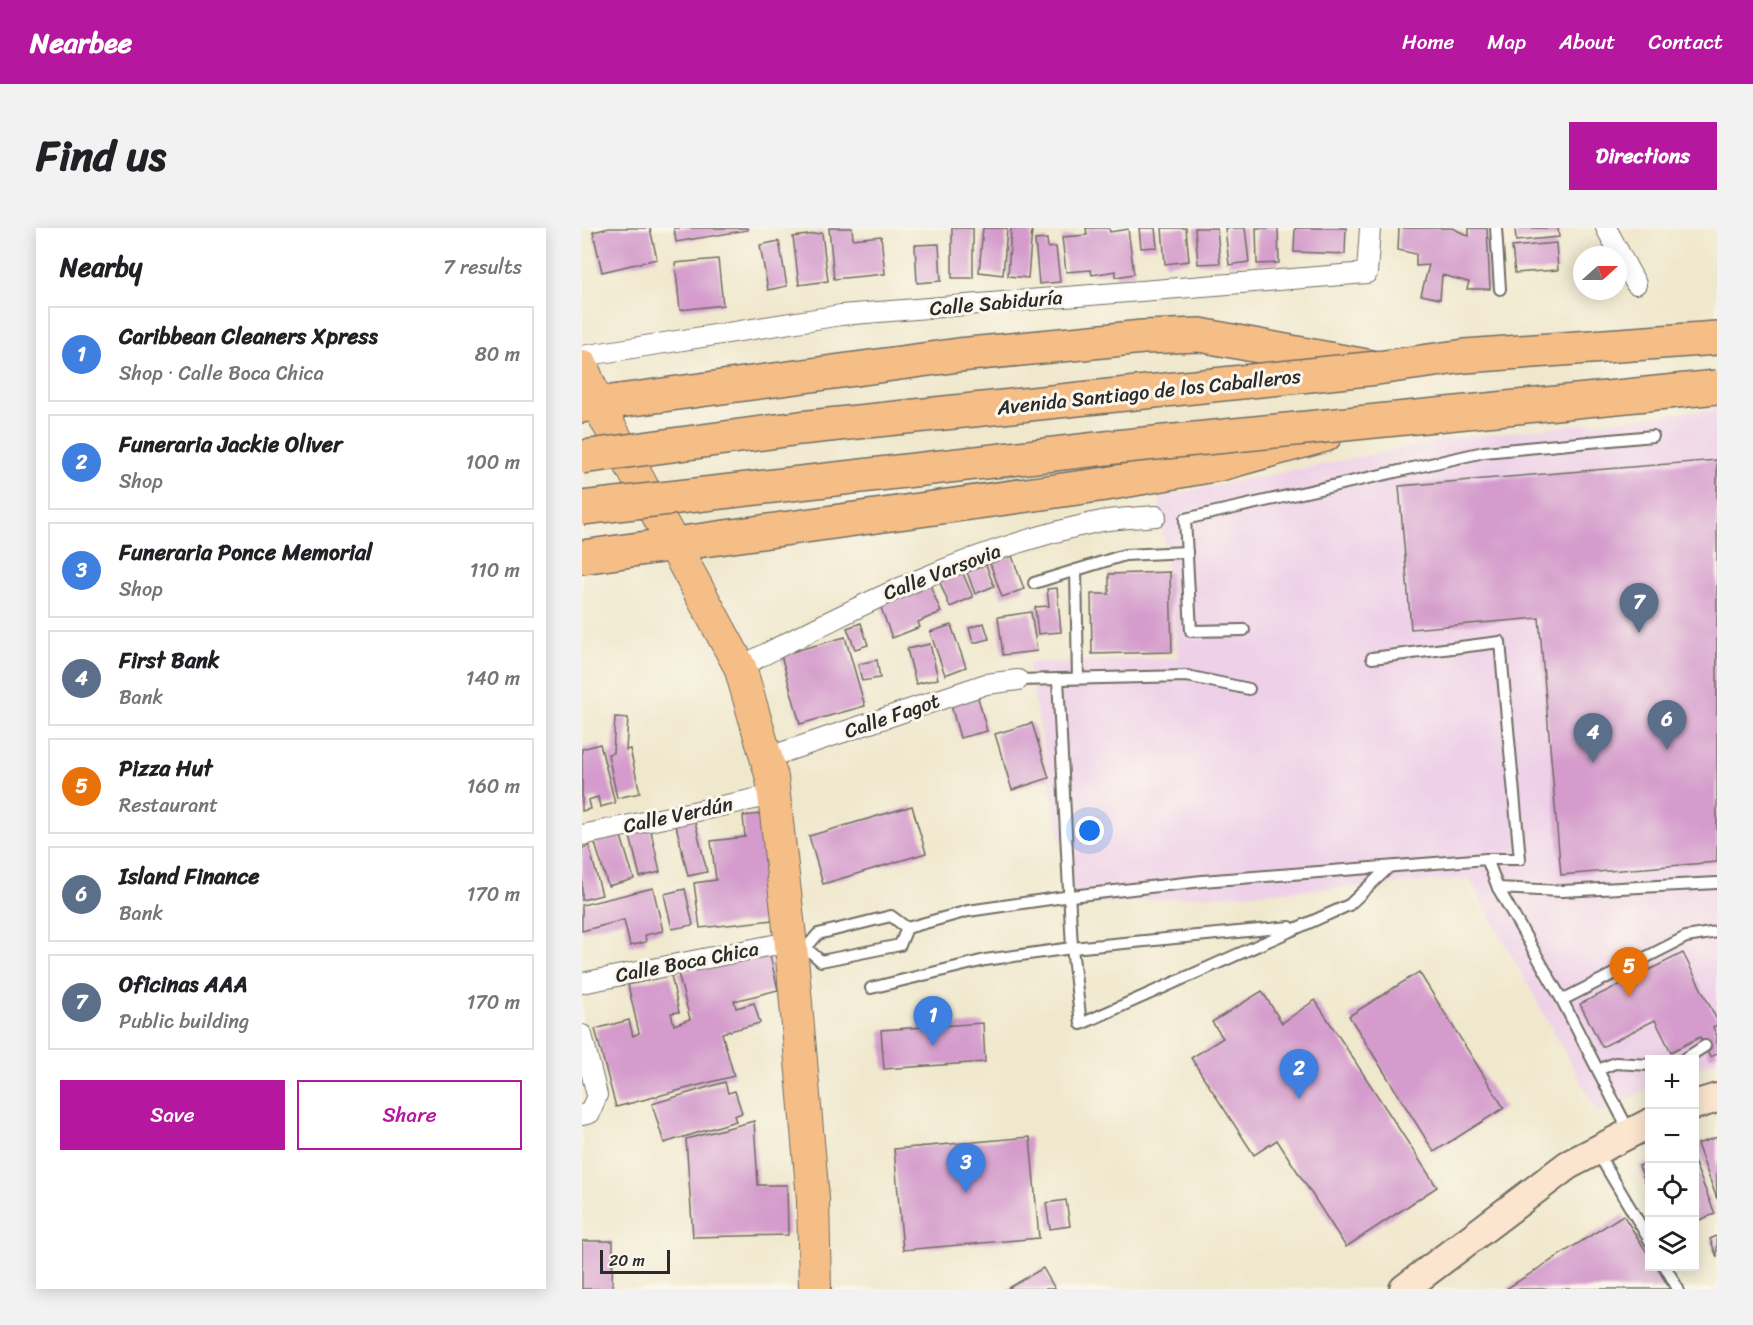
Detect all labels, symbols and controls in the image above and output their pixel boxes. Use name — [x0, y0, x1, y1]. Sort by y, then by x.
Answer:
text: Nearbee — [30, 18, 132, 67]
text: Home — [1402, 23, 1454, 61]
text: Map — [1487, 23, 1526, 61]
text: About — [1559, 23, 1616, 61]
text: Contact — [1649, 23, 1723, 61]
text: Find us — [36, 119, 166, 193]
button: Directions — [1569, 122, 1717, 190]
text: Nearby — [60, 244, 142, 290]
north arrow — [1573, 246, 1627, 300]
text: 7 results — [443, 250, 522, 285]
street label: Calle Sabiduría — [928, 280, 1064, 326]
text: Caribbean Cleaners Xpress — [119, 317, 378, 356]
text: 1 — [77, 337, 86, 372]
text: 80 m — [475, 337, 520, 372]
text: Shop · Calle Boca Chica — [119, 356, 324, 391]
street label: Avenida Santiago de los Caballeros — [994, 359, 1303, 425]
text: Funeraria Jackie Oliver — [119, 425, 342, 464]
text: 2 — [76, 445, 87, 480]
text: 100 m — [466, 445, 520, 480]
text: Shop — [119, 464, 163, 499]
text: Funeraria Ponce Memorial — [119, 533, 372, 572]
street label: Calle Varsovia — [878, 533, 1006, 611]
text: 3 — [76, 553, 87, 588]
text: 110 m — [470, 553, 520, 588]
text: Shop — [119, 572, 163, 607]
pin: 7 — [1620, 584, 1658, 633]
text: First Bank — [119, 641, 219, 680]
text: 4 — [75, 661, 88, 696]
text: 140 m — [466, 661, 520, 696]
text: Bank — [119, 680, 163, 715]
street label: Calle Fagot — [839, 683, 945, 749]
pin: 6 — [1648, 700, 1686, 750]
pin: 4 — [1574, 714, 1612, 763]
text: Pizza Hut — [119, 749, 212, 788]
text: 5 — [75, 769, 88, 804]
text: 160 m — [467, 769, 520, 804]
street label: Calle Verdún — [620, 786, 736, 844]
text: Restaurant — [119, 788, 218, 823]
your location — [1075, 816, 1104, 845]
text: Island Finance — [119, 857, 260, 896]
text: 6 — [76, 877, 87, 912]
text: 170 m — [467, 877, 520, 912]
text: Bank — [119, 896, 163, 931]
street label: Calle Boca Chica — [612, 931, 762, 993]
pin: 5 — [1610, 948, 1648, 997]
text: Oficinas AAA — [119, 965, 247, 1004]
text: 7 — [76, 985, 87, 1020]
text: 170 m — [467, 985, 520, 1020]
pin: 1 — [914, 996, 952, 1046]
text: Public building — [119, 1004, 249, 1039]
pin: 2 — [1280, 1050, 1318, 1099]
map controls — [1645, 1055, 1699, 1271]
button: + — [1645, 1055, 1699, 1109]
button: Save — [60, 1080, 285, 1150]
button: Share — [297, 1080, 522, 1150]
button: − — [1645, 1109, 1699, 1163]
pin: 3 — [946, 1144, 986, 1193]
button: locate — [1645, 1163, 1699, 1217]
button: layers — [1645, 1217, 1699, 1271]
text: 20 m — [609, 1246, 645, 1275]
scale bar — [600, 1247, 670, 1274]

